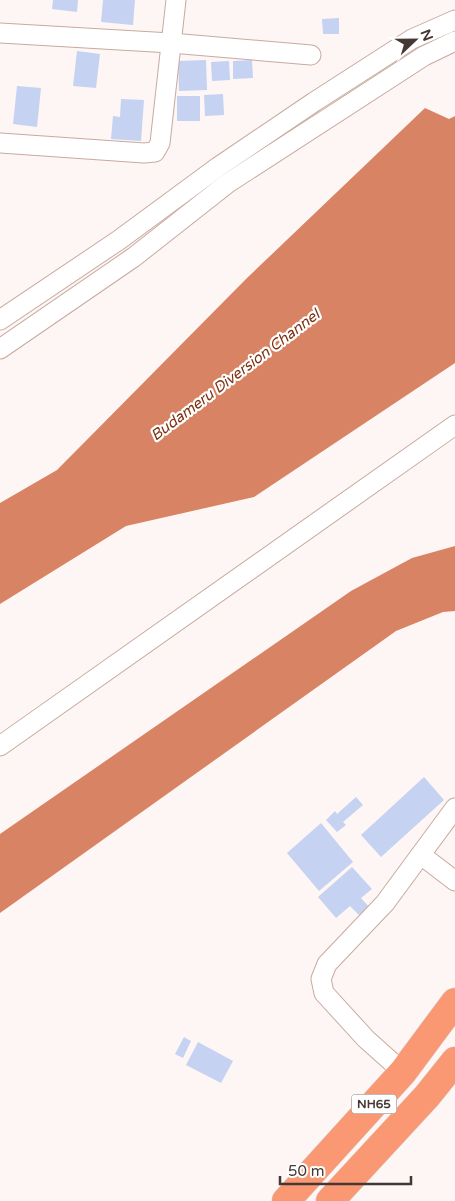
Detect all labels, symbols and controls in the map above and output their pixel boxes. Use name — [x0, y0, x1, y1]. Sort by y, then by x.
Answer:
north arrow — [390, 15, 440, 65]
text: N — [417, 27, 437, 44]
water label: Budameru Diversion Channel — [147, 304, 325, 444]
road number: NH65 — [352, 1094, 396, 1114]
scale bar — [280, 1154, 411, 1186]
text: 50 m — [288, 1162, 325, 1180]

